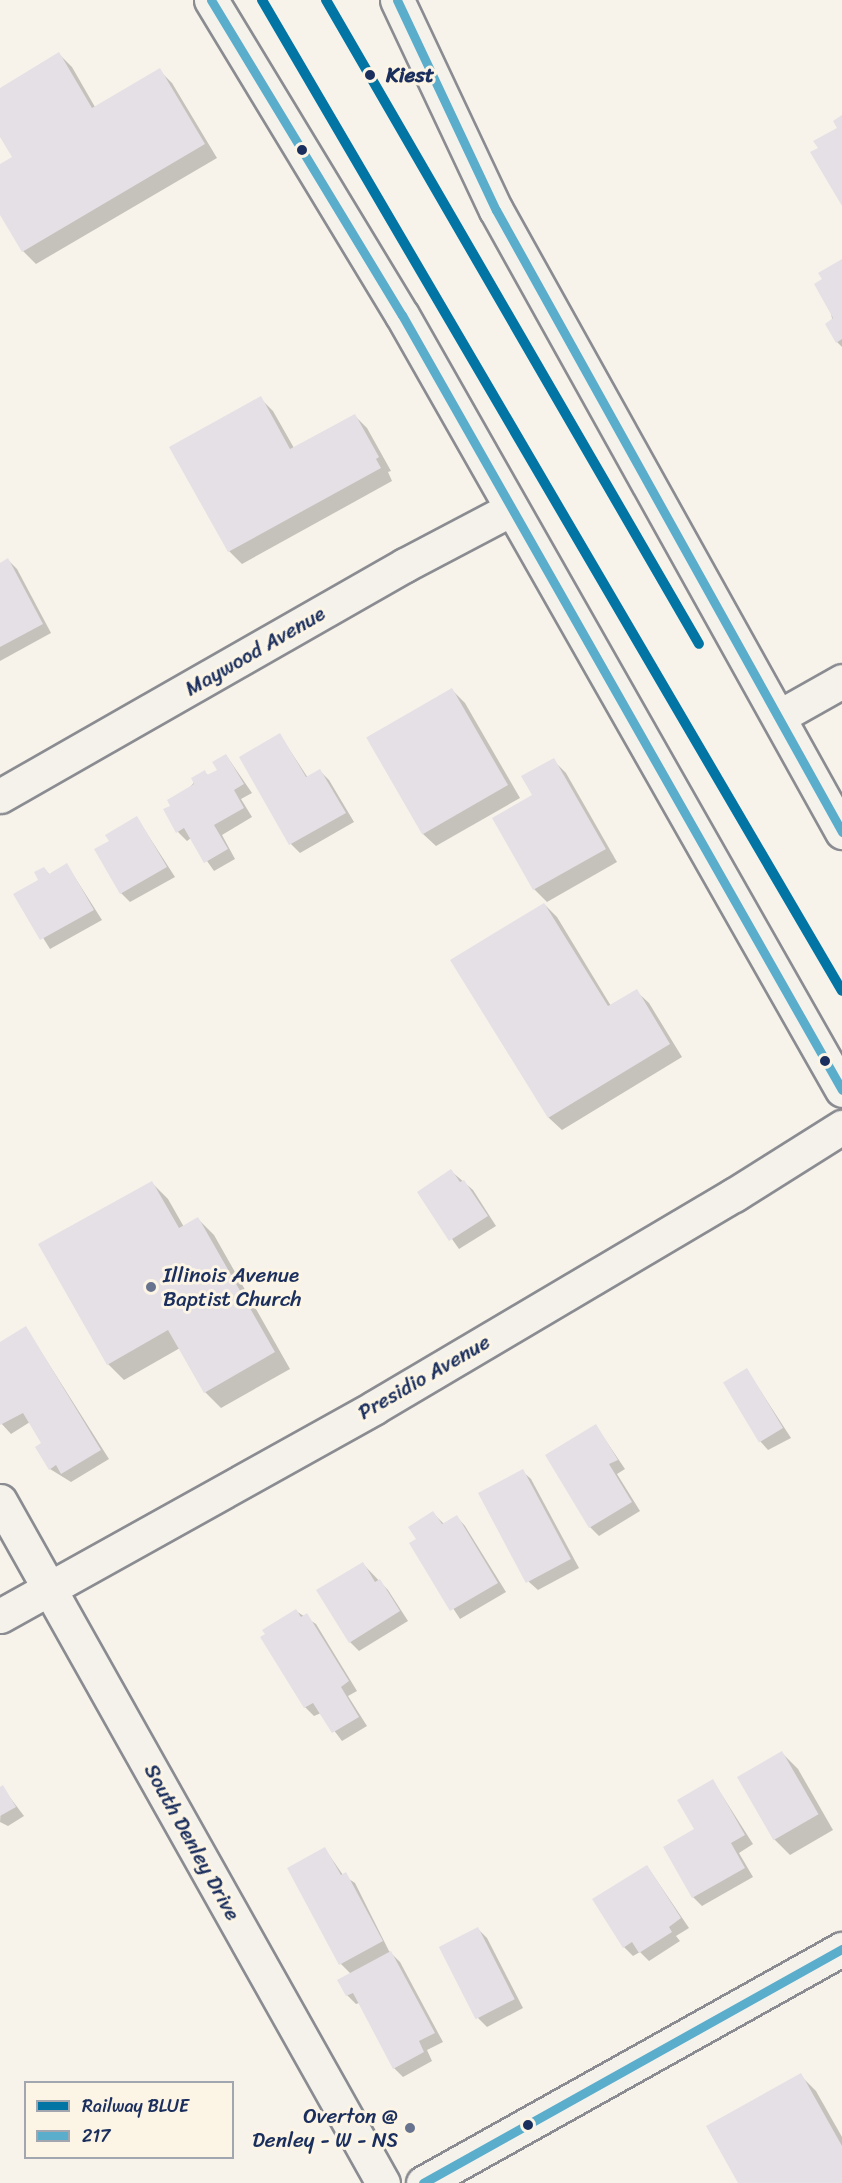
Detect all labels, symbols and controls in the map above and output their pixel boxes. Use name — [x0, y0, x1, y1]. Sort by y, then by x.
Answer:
place label: Kiest — [386, 62, 434, 88]
marker: Kiest — [359, 64, 381, 86]
unlabelled marker — [296, 144, 308, 156]
street label: Maywood Avenue — [180, 601, 330, 701]
unlabelled marker — [819, 1055, 831, 1067]
place label: Illinois Avenue Baptist Church — [163, 1262, 302, 1312]
marker: Illinois Avenue Baptist Church — [144, 1280, 158, 1294]
street label: Presidio Avenue — [354, 1329, 494, 1425]
street label: South Denley Drive — [138, 1759, 246, 1925]
legend — [24, 2081, 234, 2159]
text: Railway BLUE — [82, 2090, 189, 2122]
place label: Overton @ Denley - W - NS — [251, 2103, 398, 2153]
unlabelled marker — [522, 2119, 534, 2131]
text: 217 — [82, 2120, 110, 2152]
marker: Overton @ Denley - W - NS — [403, 2121, 417, 2135]

